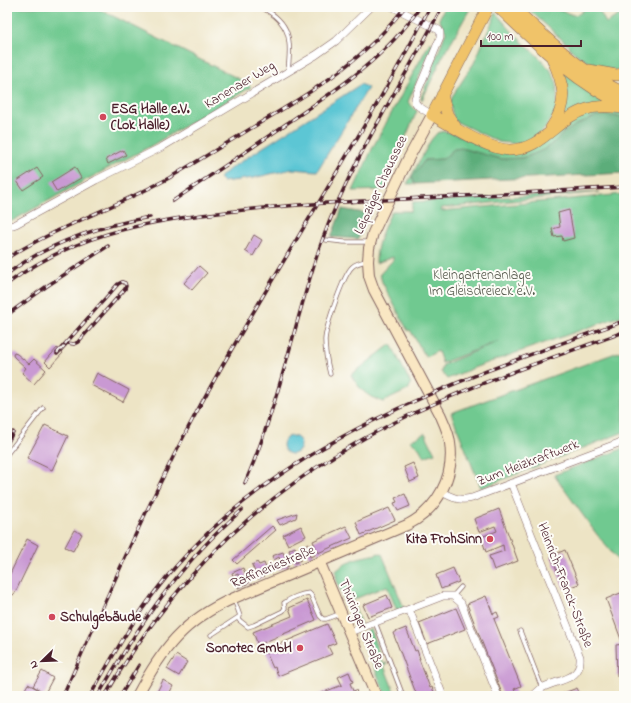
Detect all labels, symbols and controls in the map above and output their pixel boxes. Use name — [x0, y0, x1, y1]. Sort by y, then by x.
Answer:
scale bar — [481, 22, 581, 48]
text: 100 m — [487, 28, 514, 46]
street label: Kanenaer Weg — [201, 56, 280, 115]
place label: ESG Halle e.V. (Lok Halle) — [110, 99, 190, 136]
marker: ESG Halle e.V. (Lok Halle) — [98, 112, 108, 122]
street label: Leipziger Chaussee — [349, 131, 414, 238]
park label: Kleingartenanlage Im Gleisdreieck e.V. — [429, 265, 535, 302]
street label: Zum Heizkraftwerk — [474, 434, 583, 492]
street label: Heinrich-Franck-Straße — [531, 519, 599, 651]
place label: Kita FrohSinn — [406, 529, 482, 550]
marker: Kita FrohSinn — [485, 534, 495, 544]
street label: Raffineriestraße — [228, 540, 319, 594]
street label: Thüringer Straße — [332, 576, 390, 673]
place label: Schulgebäude — [60, 607, 142, 630]
marker: Schulgebäude — [47, 612, 57, 622]
place label: Sonotec GmbH — [206, 638, 292, 659]
north arrow — [22, 641, 62, 681]
marker: Sonotec GmbH — [295, 643, 305, 653]
text: N — [25, 658, 43, 671]

